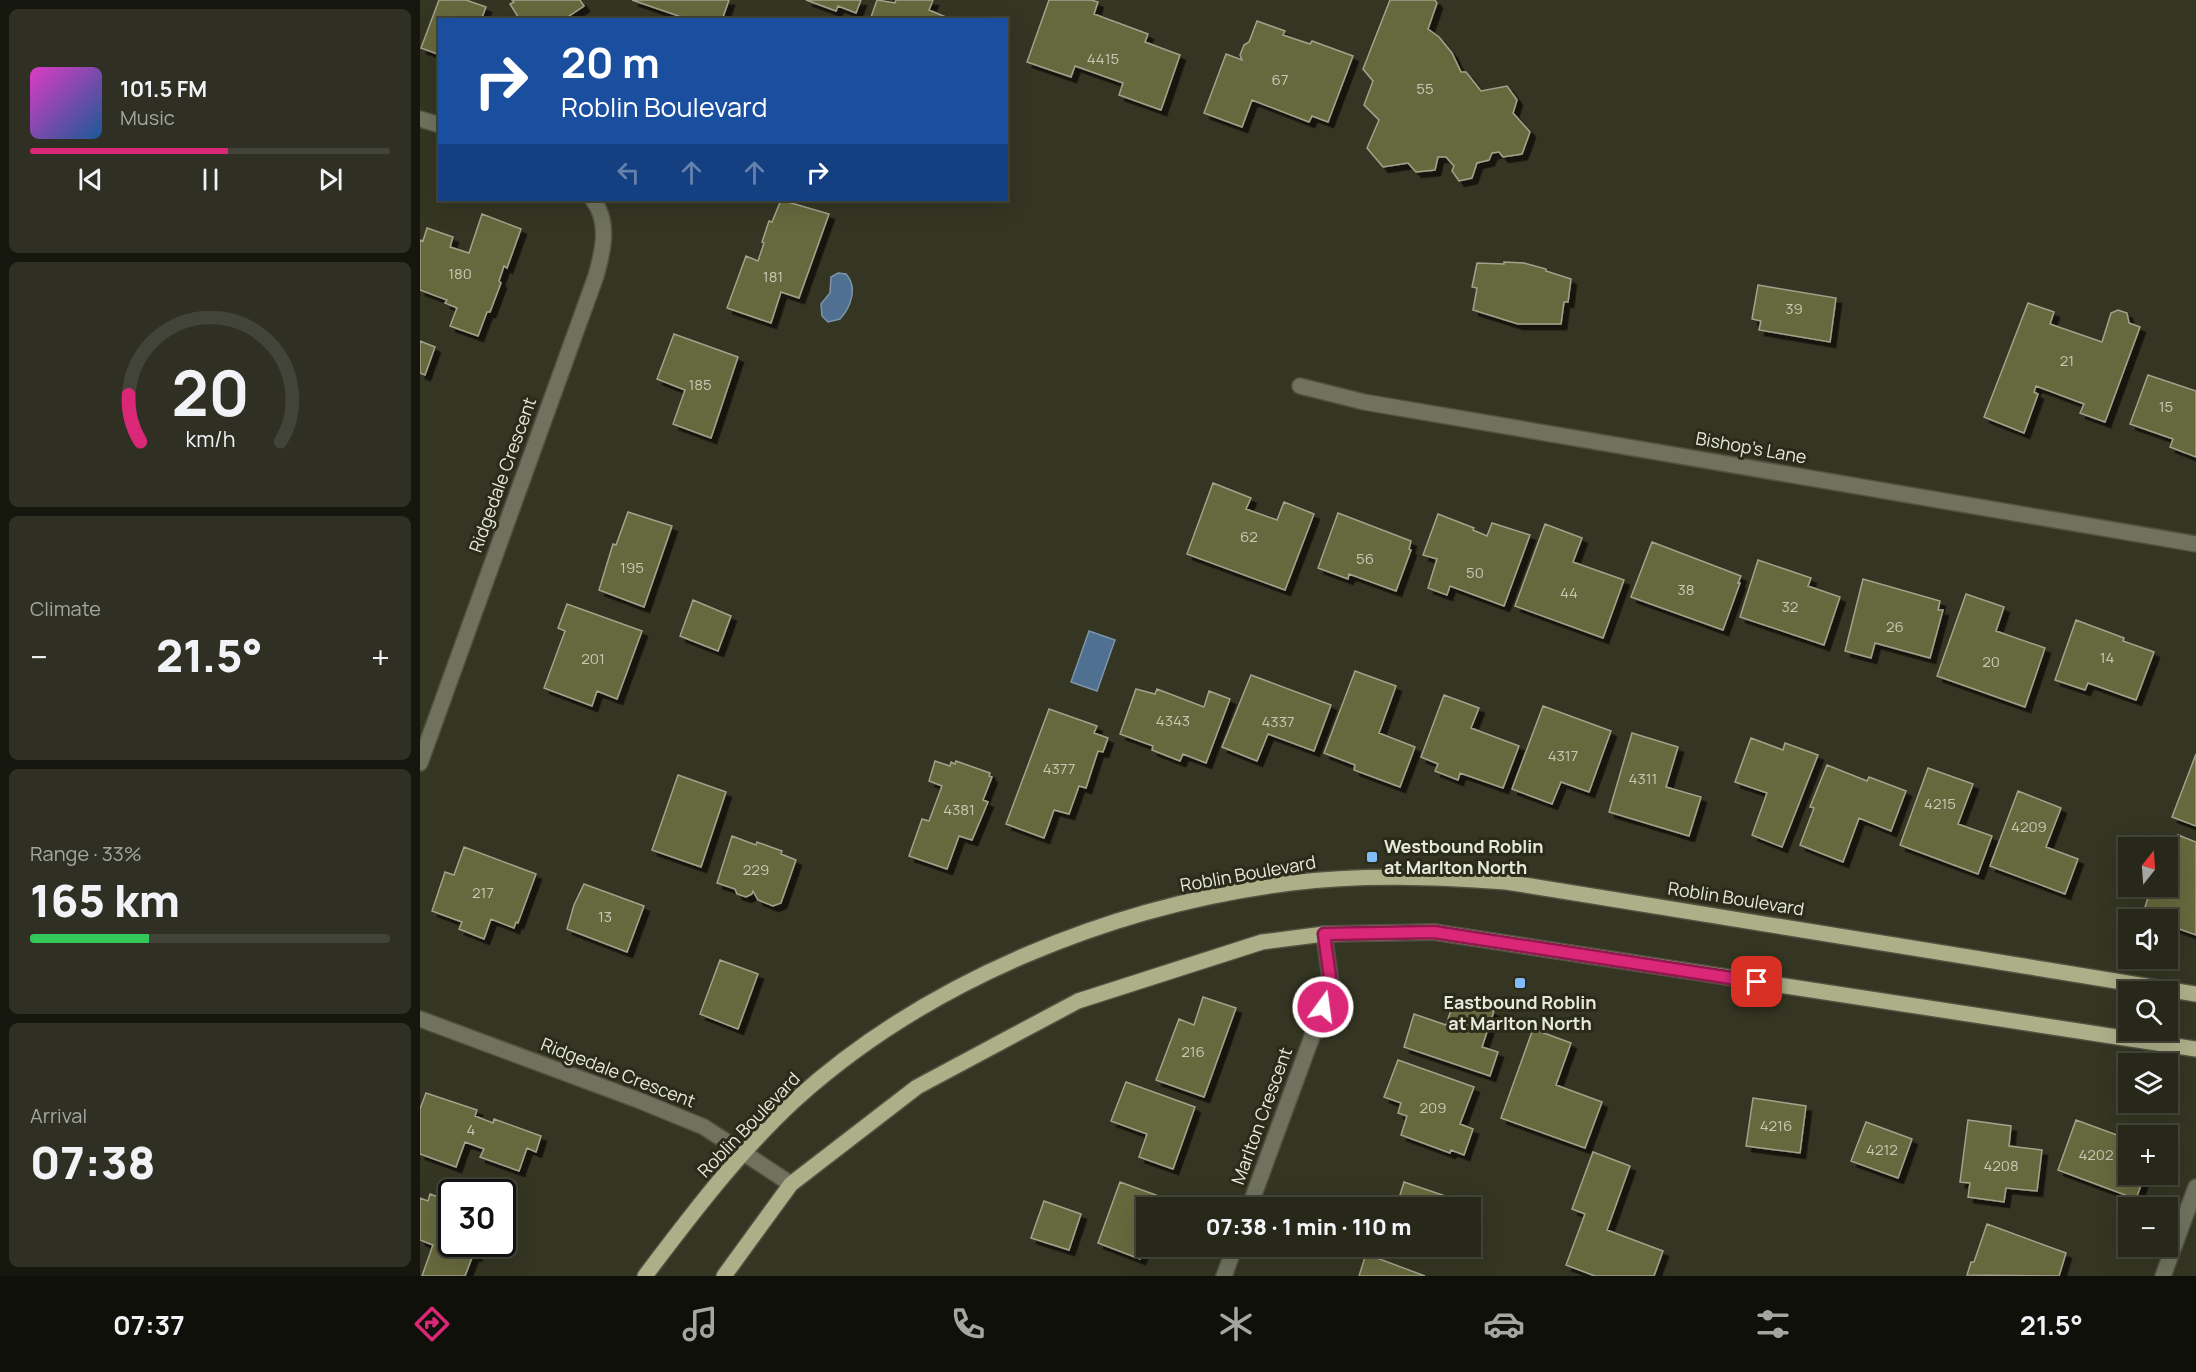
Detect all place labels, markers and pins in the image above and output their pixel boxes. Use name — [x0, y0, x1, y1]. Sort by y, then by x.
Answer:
place label: Westbound Roblin at Marlton North — [1384, 834, 1544, 879]
marker: Westbound Roblin at Marlton North — [1365, 850, 1379, 864]
pin — [1731, 956, 1782, 1007]
marker: Eastbound Roblin at Marlton North — [1513, 976, 1527, 990]
place label: Eastbound Roblin at Marlton North — [1443, 990, 1597, 1035]

